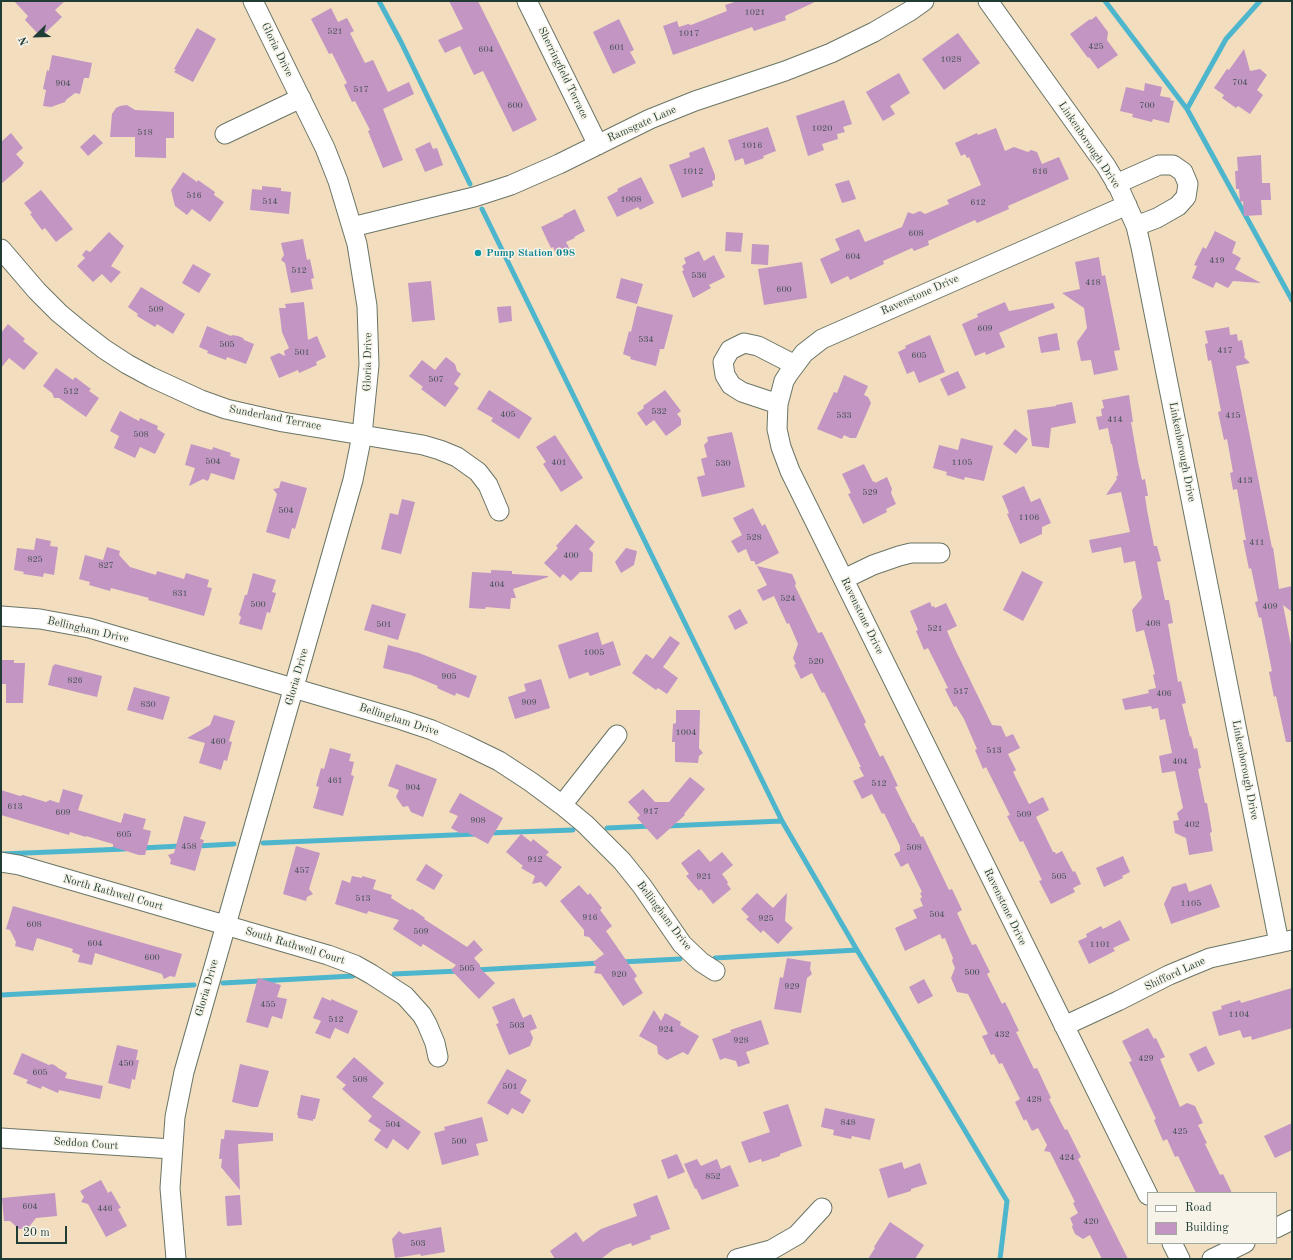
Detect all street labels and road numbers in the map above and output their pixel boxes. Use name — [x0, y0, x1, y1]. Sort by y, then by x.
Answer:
street label: Gloria Drive — [258, 21, 296, 79]
street label: Sherringfield Terrace — [535, 25, 591, 121]
street label: Linkenborough Drive — [1055, 99, 1123, 191]
street label: Ramsgate Lane — [606, 103, 678, 145]
street label: Ravenstone Drive — [879, 272, 961, 318]
street label: Gloria Drive — [361, 333, 375, 391]
street label: Linkenborough Drive — [1166, 401, 1198, 503]
street label: Sunderland Terrace — [228, 403, 322, 433]
street label: Ravenstone Drive — [838, 575, 886, 657]
street label: Bellingham Drive — [46, 614, 130, 646]
street label: Gloria Drive — [283, 647, 311, 707]
street label: Bellingham Drive — [357, 701, 441, 739]
street label: Linkenborough Drive — [1229, 719, 1261, 821]
street label: Ravenstone Drive — [981, 866, 1029, 948]
street label: North Rathwell Court — [61, 872, 165, 914]
street label: Bellingham Drive — [634, 879, 694, 953]
street label: South Rathwell Court — [244, 925, 346, 967]
street label: Shifford Lane — [1142, 954, 1208, 994]
street label: Gloria Drive — [193, 958, 221, 1018]
street label: Seddon Court — [53, 1135, 119, 1153]

